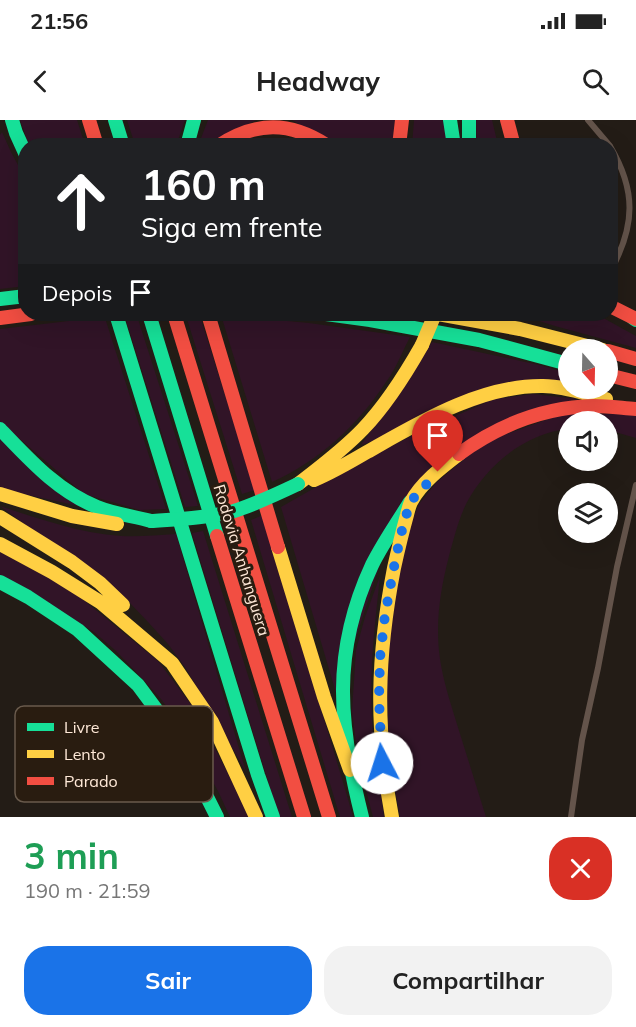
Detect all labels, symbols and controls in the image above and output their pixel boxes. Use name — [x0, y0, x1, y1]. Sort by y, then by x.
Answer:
text: 21:56 — [30, 7, 88, 35]
text: Headway — [256, 64, 380, 98]
icon: back — [24, 65, 57, 98]
icon: search — [579, 65, 612, 98]
text: 160 m — [141, 158, 266, 211]
icon: ahead — [42, 162, 120, 240]
text: Siga em frente — [141, 210, 322, 244]
icon: arrive — [124, 276, 157, 309]
text: Depois — [42, 279, 112, 307]
north arrow — [558, 339, 618, 399]
map controls — [558, 339, 618, 543]
pin — [412, 410, 463, 472]
button: sound — [558, 411, 618, 471]
icon: arrive — [421, 419, 454, 452]
street label: Rodovia Anhanguera — [209, 482, 275, 638]
button: layers — [558, 483, 618, 543]
legend — [15, 706, 213, 802]
text: Livre — [64, 717, 99, 737]
position arrow — [350, 731, 414, 795]
text: Lento — [64, 744, 105, 764]
text: Parado — [64, 771, 118, 791]
text: 3 min — [24, 833, 119, 878]
button: close — [549, 837, 612, 900]
text: 190 m · 21:59 — [24, 878, 150, 903]
button: Sair — [24, 946, 312, 1015]
button: Compartilhar — [324, 946, 612, 1015]

